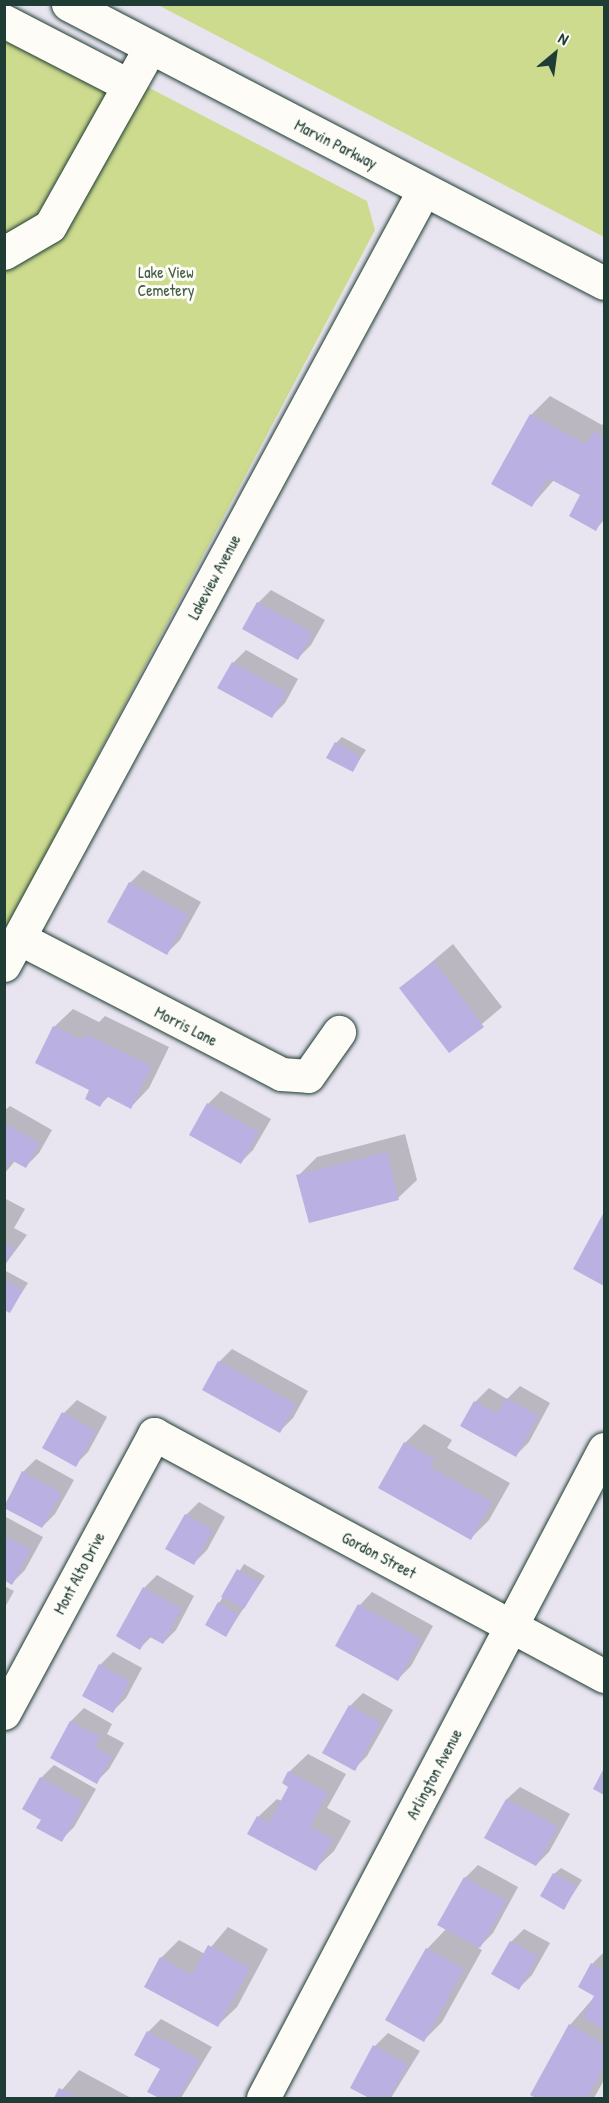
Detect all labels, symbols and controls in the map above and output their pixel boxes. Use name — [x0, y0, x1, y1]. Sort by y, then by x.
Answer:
north arrow — [525, 24, 585, 84]
text: N — [555, 27, 573, 50]
street label: Marvin Parkway — [292, 115, 380, 173]
park label: Lake View Cemetery — [137, 262, 195, 300]
street label: Lakeview Avenue — [184, 531, 244, 623]
street label: Morris Lane — [152, 1002, 220, 1050]
street label: Gordon Street — [339, 1527, 419, 1583]
street label: Mont Alto Drive — [49, 1529, 109, 1617]
street label: Arlington Avenue — [402, 1726, 466, 1822]

